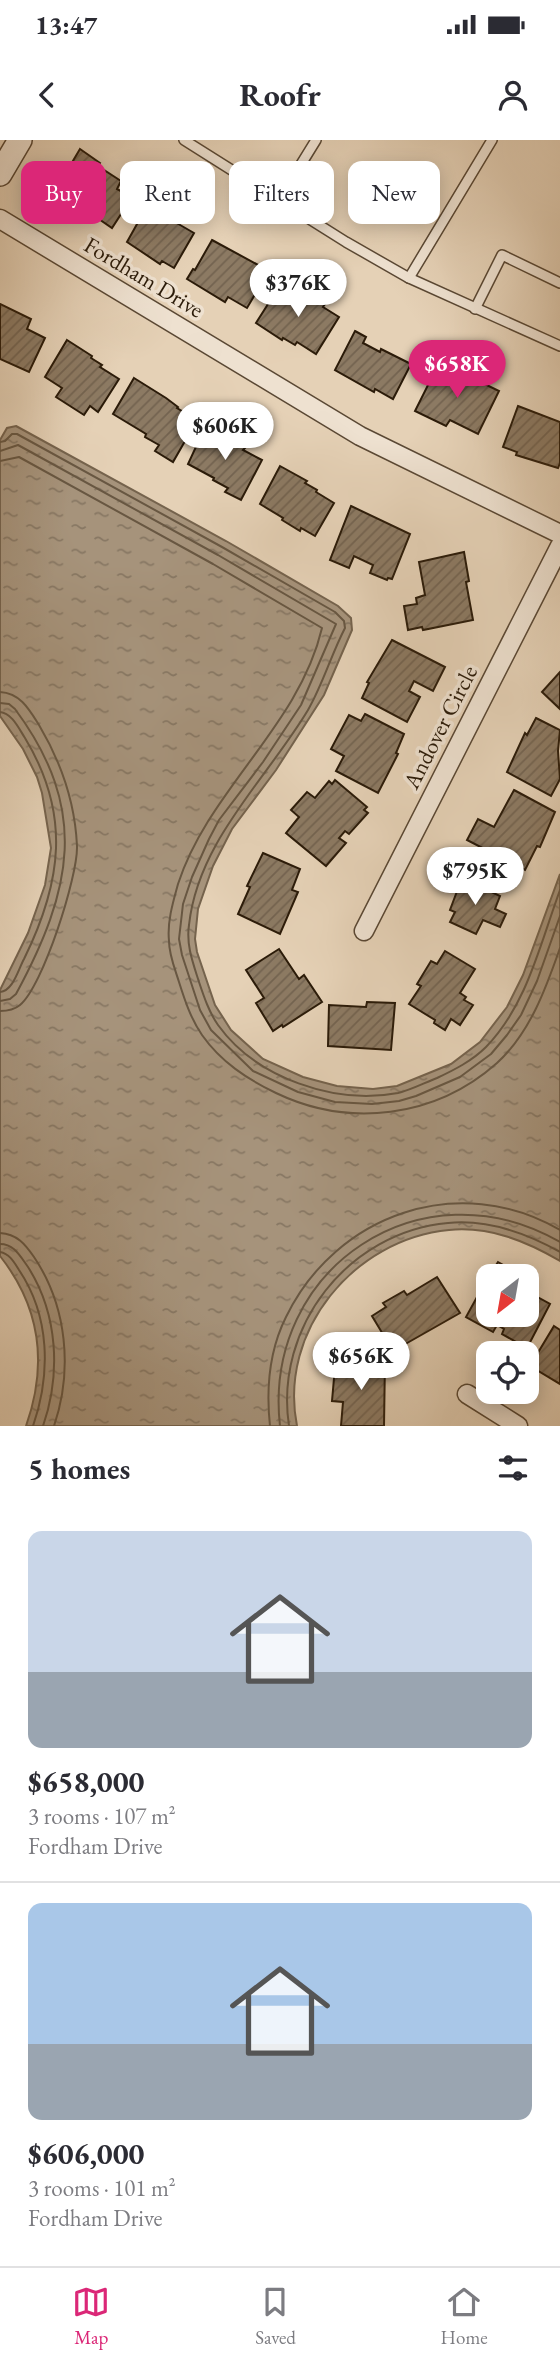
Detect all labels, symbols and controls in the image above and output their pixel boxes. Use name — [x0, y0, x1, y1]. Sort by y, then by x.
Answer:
text: 13:47 — [35, 8, 97, 42]
text: Roofr — [239, 74, 321, 116]
icon: back — [28, 76, 66, 114]
icon: person — [494, 76, 532, 114]
chip: Buy — [21, 161, 106, 224]
chip: Rent — [120, 161, 215, 224]
chip: Filters — [229, 161, 334, 224]
chip: New — [348, 161, 440, 224]
street label: Fordham Drive — [79, 230, 209, 324]
pin: $376K — [249, 260, 347, 319]
text: $376K — [266, 267, 330, 297]
pin: $658K — [408, 341, 506, 400]
text: $658K — [425, 348, 489, 378]
pin: $606K — [176, 402, 274, 462]
text: $606K — [193, 410, 257, 440]
street label: Andover Circle — [396, 660, 484, 795]
pin: $795K — [426, 848, 524, 907]
text: $795K — [443, 855, 507, 885]
north arrow — [476, 1264, 539, 1326]
map controls — [476, 1264, 539, 1404]
pin: $656K — [312, 1332, 410, 1392]
text: $656K — [329, 1340, 393, 1370]
button: locate — [476, 1341, 539, 1404]
text: 5 homes — [28, 1449, 130, 1488]
icon: filters — [494, 1449, 532, 1487]
icon: home — [217, 1576, 343, 1702]
text: $658,000 — [28, 1762, 144, 1801]
text: 3 rooms · 107 m² — [28, 1801, 176, 1831]
text: Fordham Drive — [28, 1831, 162, 1861]
icon: home — [217, 1948, 343, 2074]
text: $606,000 — [28, 2134, 144, 2173]
text: 3 rooms · 101 m² — [28, 2173, 176, 2203]
text: Fordham Drive — [28, 2203, 162, 2233]
tab: Map — [72, 2283, 110, 2350]
tab: Saved — [255, 2283, 296, 2350]
tab: Home — [441, 2283, 488, 2350]

